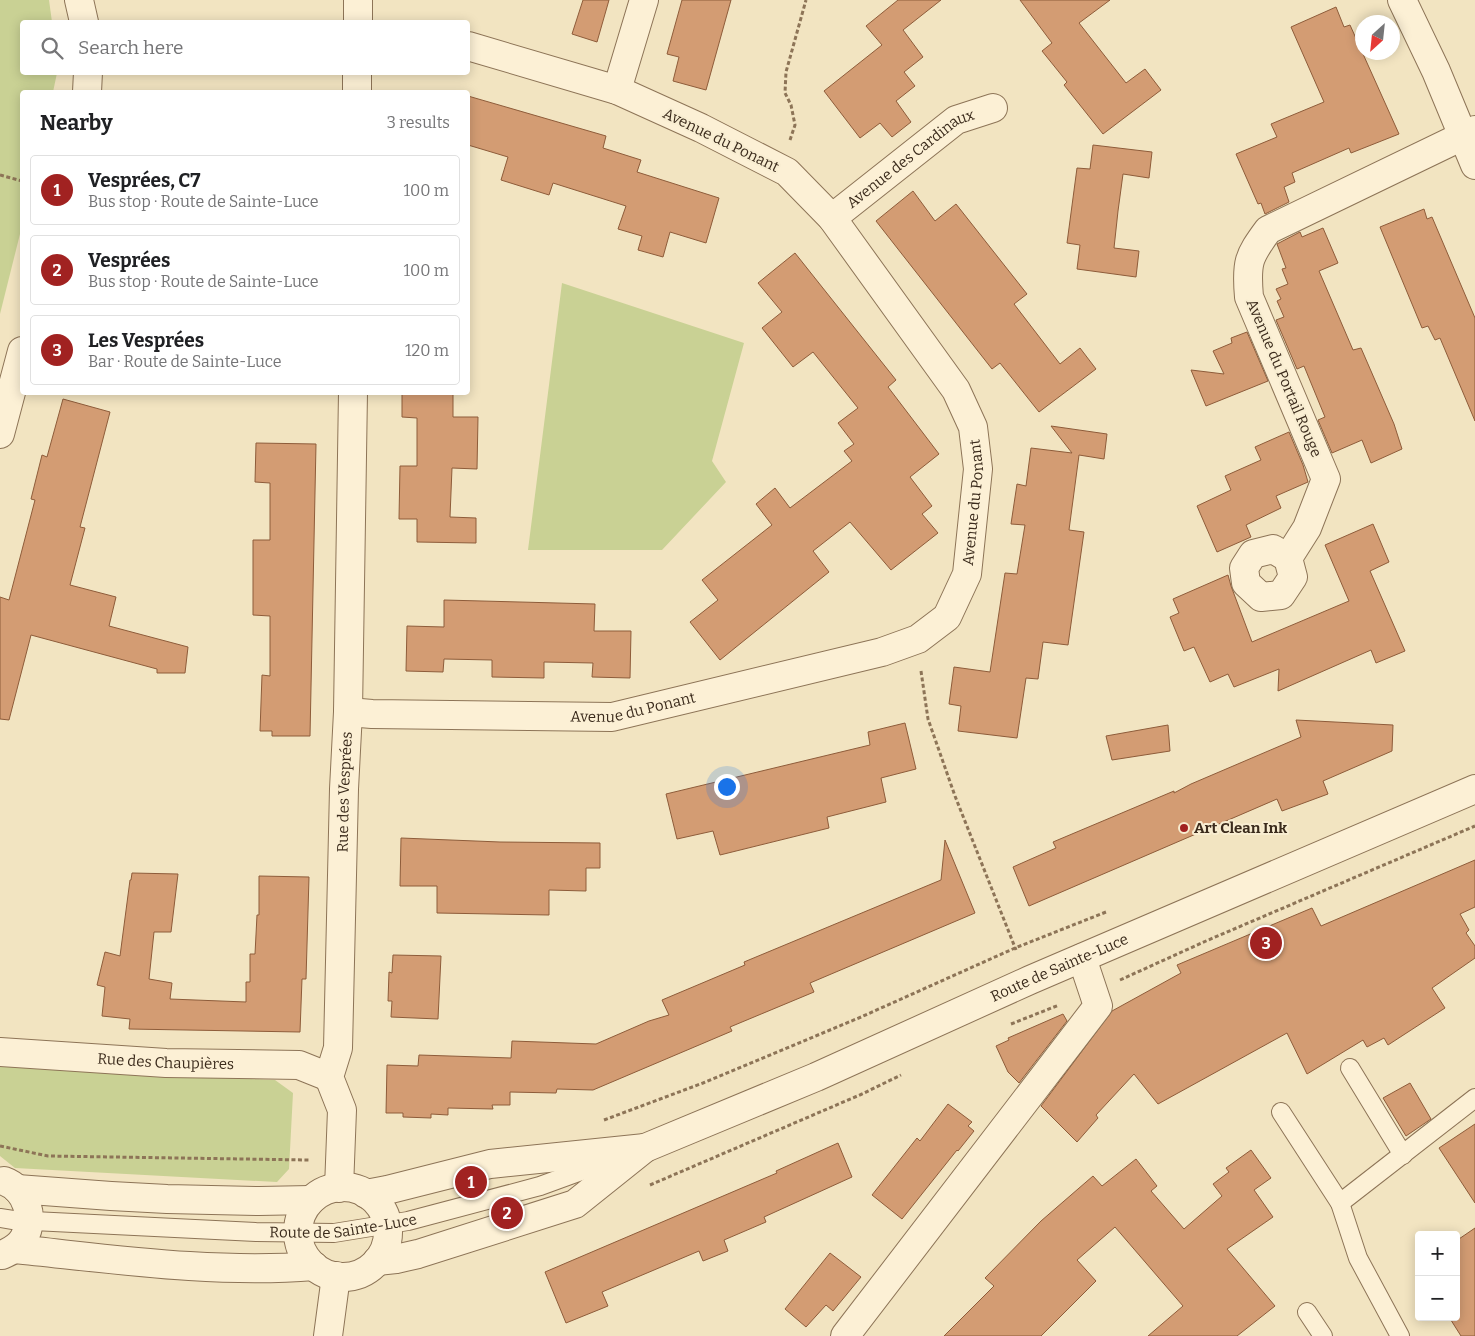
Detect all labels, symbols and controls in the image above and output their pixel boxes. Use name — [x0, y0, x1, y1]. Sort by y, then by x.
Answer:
north arrow — [1355, 15, 1400, 60]
search box — [20, 20, 470, 75]
icon: search — [38, 34, 66, 62]
text: Search here — [78, 36, 183, 59]
street label: Avenue du Ponant — [660, 104, 782, 176]
street label: Avenue des Cardinaux — [843, 105, 977, 212]
text: Nearby — [40, 110, 113, 136]
text: 3 results — [387, 113, 450, 132]
text: Vesprées, C7 — [88, 169, 200, 192]
text: 1 — [54, 181, 60, 200]
text: 100 m — [404, 181, 449, 200]
text: Bus stop · Route de Sainte-Luce — [88, 192, 319, 211]
text: Vesprées — [88, 249, 170, 272]
text: 2 — [52, 261, 62, 280]
text: 100 m — [404, 261, 449, 280]
text: Bus stop · Route de Sainte-Luce — [88, 272, 319, 291]
street label: Avenue du Portail Rouge — [1243, 296, 1325, 460]
text: Les Vesprées — [88, 329, 204, 352]
text: 3 — [52, 341, 62, 360]
text: 120 m — [405, 341, 449, 360]
text: Bar · Route de Sainte-Luce — [88, 352, 282, 371]
street label: Avenue du Ponant — [959, 438, 987, 566]
street label: Avenue du Ponant — [570, 688, 698, 726]
street label: Rue des Vesprées — [334, 731, 356, 853]
your location — [714, 774, 740, 800]
place label: Art Clean Ink — [1194, 819, 1287, 837]
marker: Art Clean Ink — [1178, 822, 1190, 834]
pin: 3 — [1250, 924, 1282, 962]
street label: Route de Sainte-Luce — [988, 930, 1131, 1006]
street label: Rue des Chaupières — [97, 1049, 234, 1073]
pin: 1 — [455, 1163, 487, 1201]
pin: 2 — [491, 1194, 523, 1232]
street label: Route de Sainte-Luce — [269, 1210, 419, 1242]
map controls — [1415, 1231, 1460, 1321]
button: + — [1415, 1231, 1460, 1276]
button: − — [1415, 1276, 1460, 1321]

